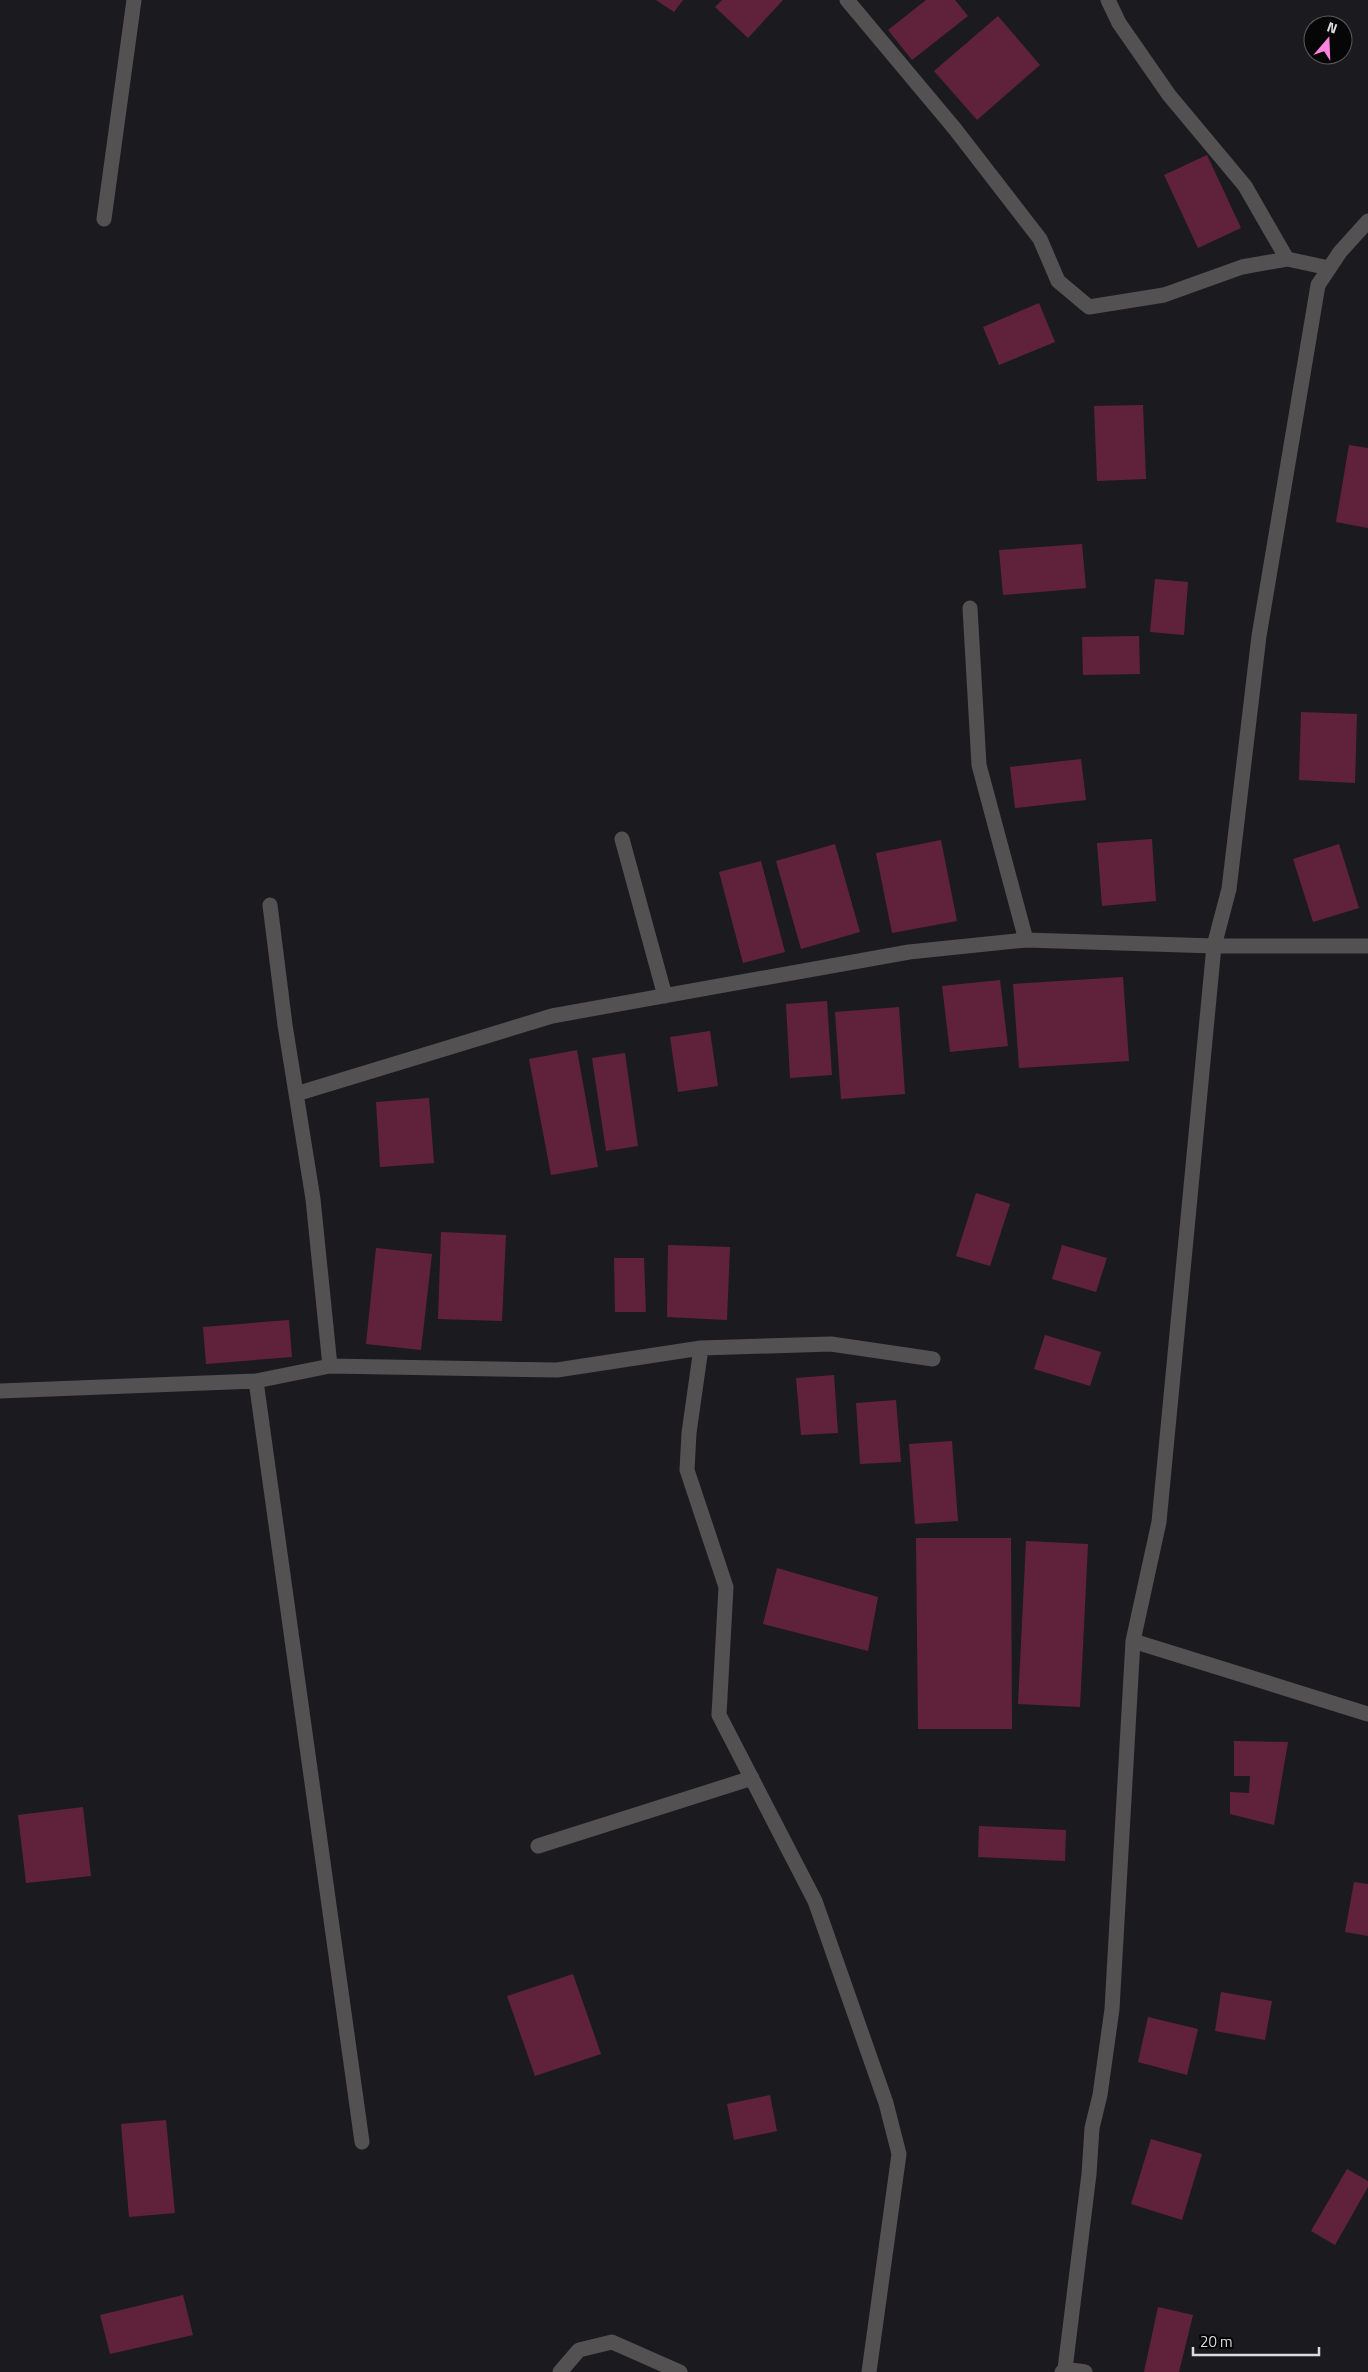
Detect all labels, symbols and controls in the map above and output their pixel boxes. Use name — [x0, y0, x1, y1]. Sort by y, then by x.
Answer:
north arrow — [1303, 15, 1353, 65]
text: N — [1324, 16, 1340, 39]
scale bar — [1193, 2324, 1319, 2356]
text: 20 m — [1200, 2330, 1233, 2353]

